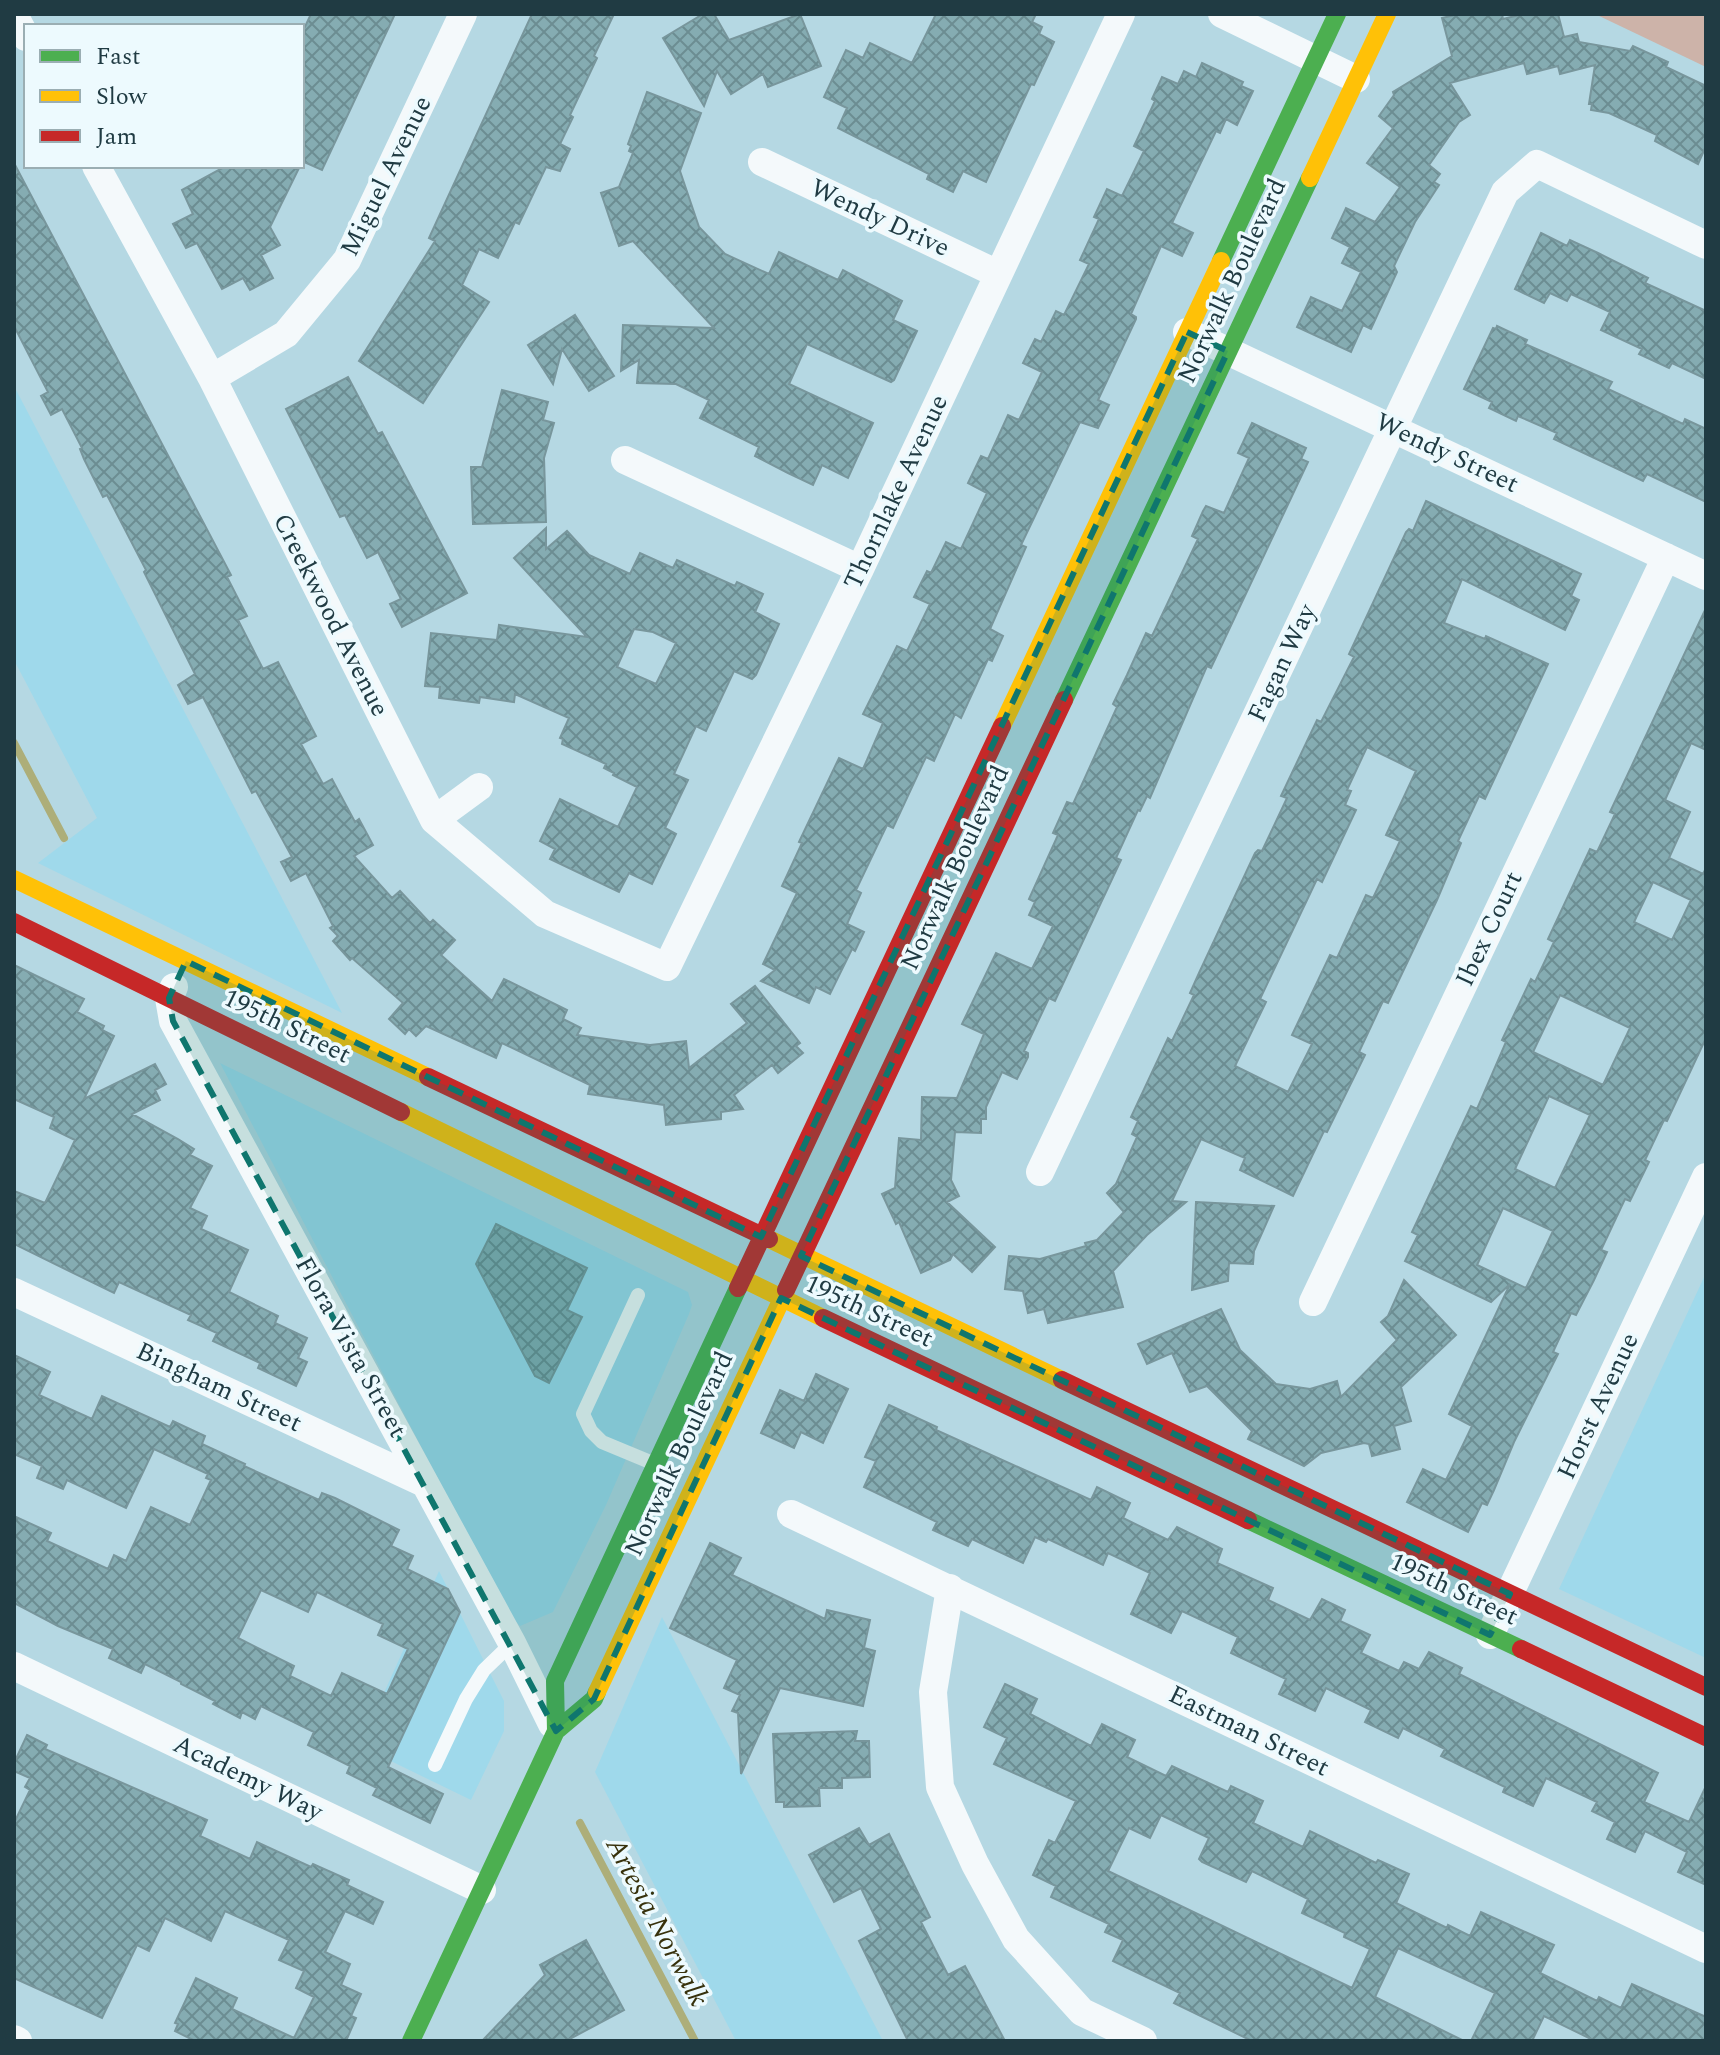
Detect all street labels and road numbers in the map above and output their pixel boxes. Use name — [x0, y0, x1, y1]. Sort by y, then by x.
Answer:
street label: Miguel Avenue — [330, 89, 442, 263]
street label: Wendy Drive — [804, 168, 956, 268]
street label: Norwalk Boulevard — [1167, 172, 1297, 390]
street label: Thornlake Avenue — [833, 388, 959, 596]
street label: Wendy Street — [1369, 402, 1525, 504]
street label: Creekwood Avenue — [262, 506, 400, 724]
street label: Fagan Way — [1237, 596, 1327, 729]
street label: Norwalk Boulevard — [890, 759, 1020, 977]
street label: Ibex Court — [1445, 865, 1533, 993]
street label: 195th Street — [216, 978, 358, 1074]
street label: Flora Vista Street — [285, 1249, 417, 1445]
street label: 195th Street — [798, 1264, 940, 1358]
street label: Horst Avenue — [1547, 1326, 1649, 1486]
street label: Bingham Street — [129, 1331, 309, 1443]
street label: Norwalk Boulevard — [614, 1345, 744, 1563]
street label: 195th Street — [1383, 1542, 1525, 1636]
street label: Eastman Street — [1162, 1675, 1336, 1787]
street label: Academy Way — [166, 1724, 331, 1832]

